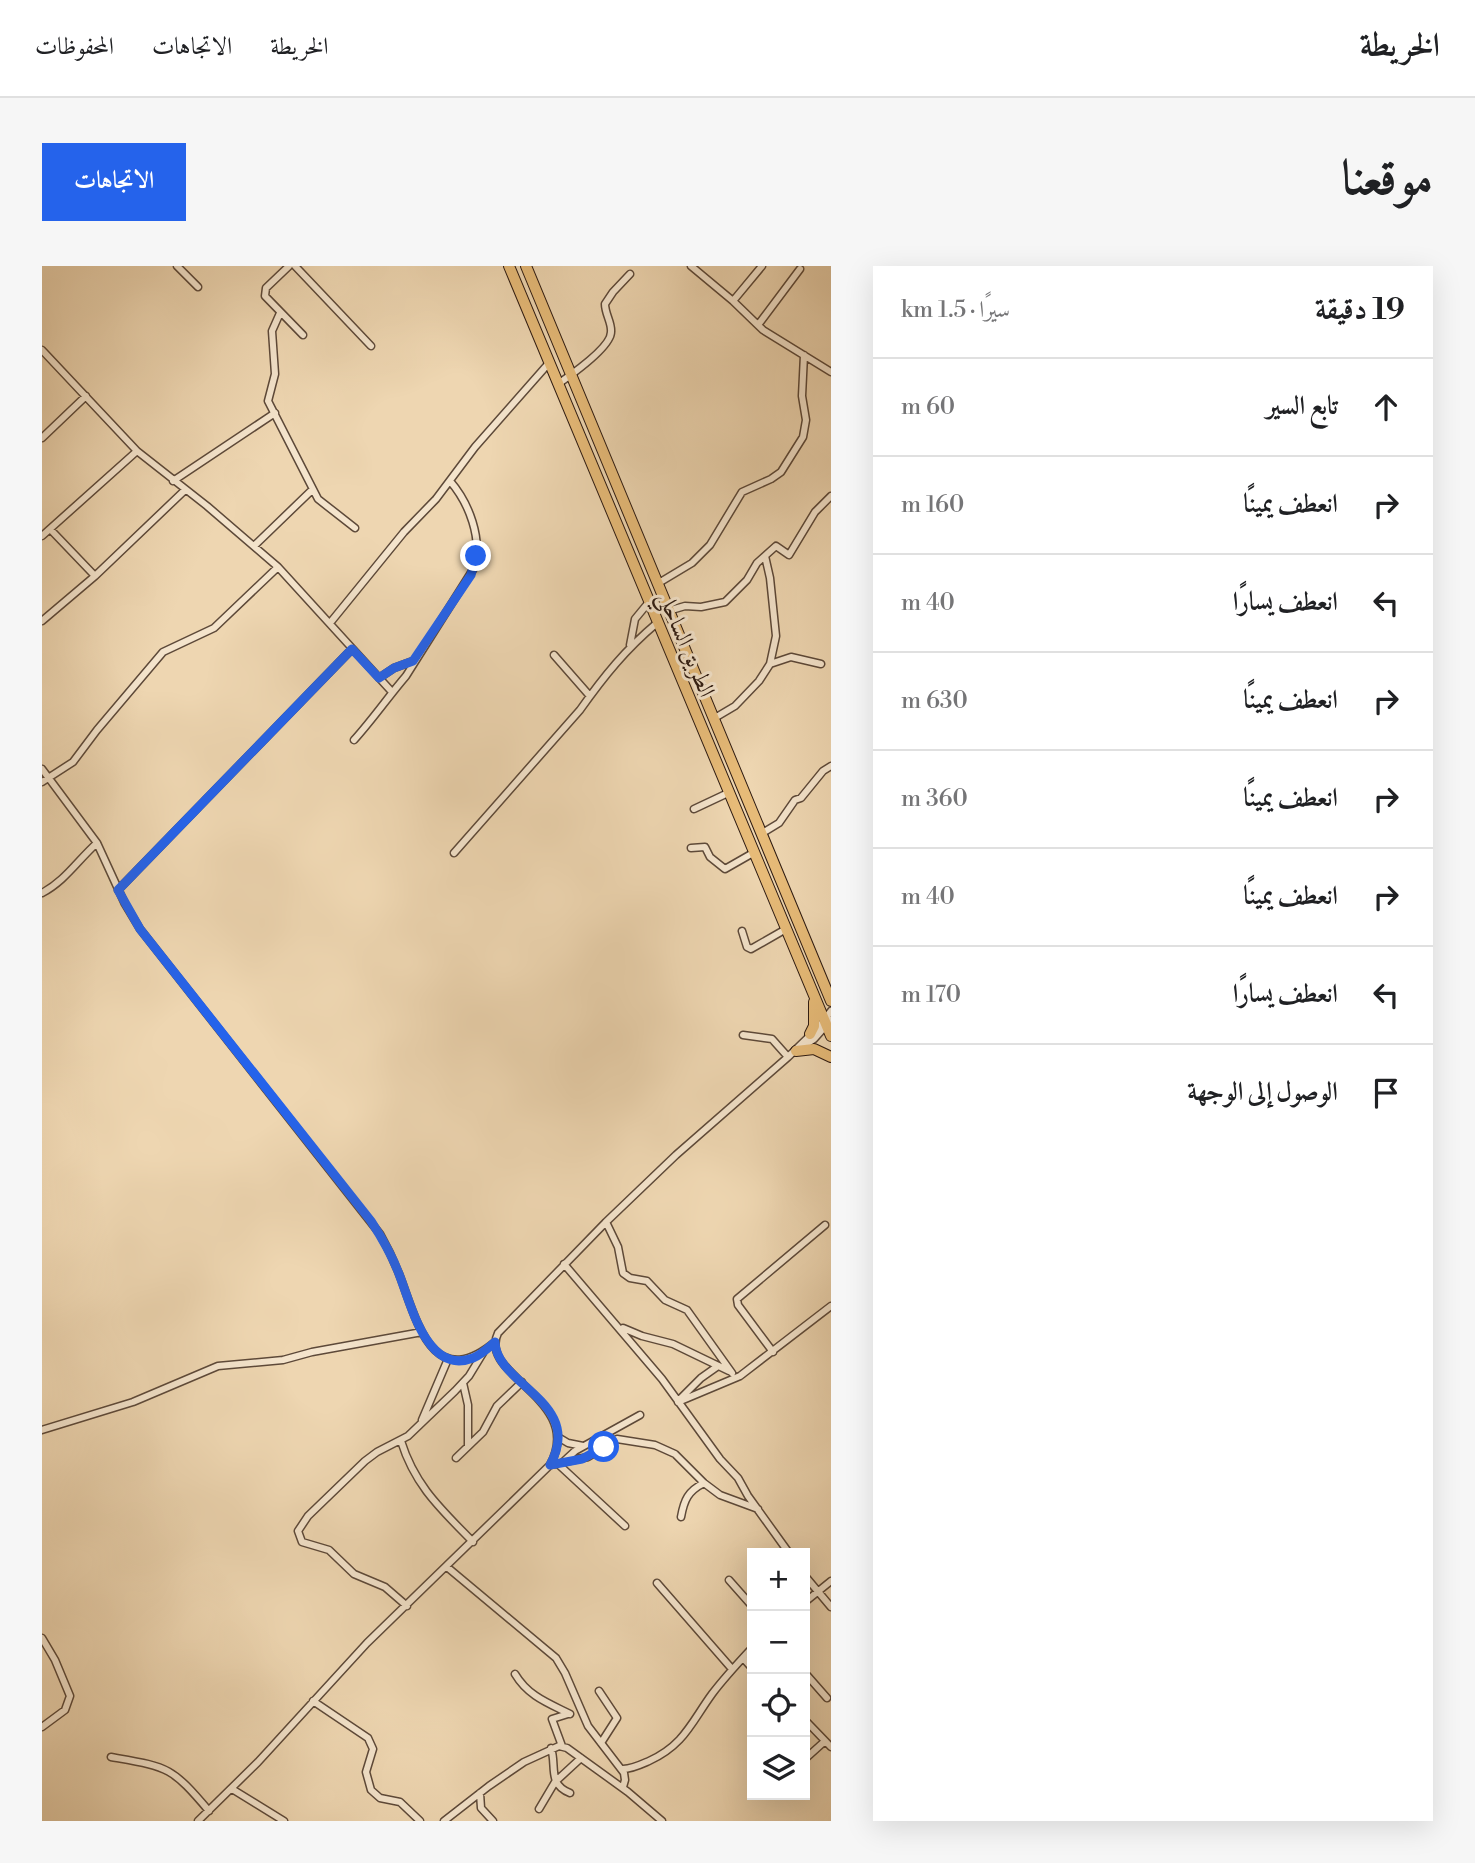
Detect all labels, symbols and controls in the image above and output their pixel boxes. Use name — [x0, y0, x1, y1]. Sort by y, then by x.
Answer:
text: الخريطة — [1360, 26, 1440, 67]
text: المحفوظات — [35, 32, 114, 62]
text: الاتجاهات — [152, 32, 232, 62]
text: الخريطة — [270, 32, 329, 62]
button: الاتجاهات — [42, 143, 186, 221]
text: موقعنا — [1341, 149, 1433, 210]
text: 19 دقيقة — [1315, 291, 1405, 329]
text: سيرًا · 1.5 km — [901, 296, 1010, 324]
icon: ahead — [1367, 388, 1405, 426]
text: تابع السير — [1266, 390, 1338, 422]
text: 60 m — [901, 393, 955, 421]
icon: right — [1367, 486, 1405, 524]
text: انعطف يمينًا — [1243, 488, 1338, 520]
text: 160 m — [901, 491, 964, 519]
route end — [460, 540, 491, 571]
icon: left — [1367, 584, 1405, 622]
text: انعطف يسارًا — [1233, 586, 1338, 618]
street label: الطريق الساحلي — [644, 587, 721, 705]
text: 40 m — [901, 589, 955, 617]
icon: right — [1367, 682, 1405, 720]
text: انعطف يمينًا — [1243, 684, 1338, 716]
text: 630 m — [901, 687, 968, 715]
icon: right — [1367, 780, 1405, 818]
text: انعطف يمينًا — [1243, 782, 1338, 814]
text: 360 m — [901, 785, 968, 813]
icon: right — [1367, 878, 1405, 916]
text: انعطف يمينًا — [1243, 880, 1338, 912]
text: 40 m — [901, 883, 955, 911]
icon: left — [1367, 976, 1405, 1014]
text: انعطف يسارًا — [1233, 978, 1338, 1010]
text: 170 m — [901, 981, 961, 1009]
icon: arrive — [1367, 1074, 1405, 1112]
text: الوصول إلى الوجهة — [1187, 1076, 1338, 1108]
route start — [588, 1431, 619, 1462]
map controls — [747, 1548, 810, 1800]
button: + — [747, 1548, 810, 1611]
button: − — [747, 1611, 810, 1674]
button: locate — [747, 1674, 810, 1737]
button: layers — [747, 1737, 810, 1800]

